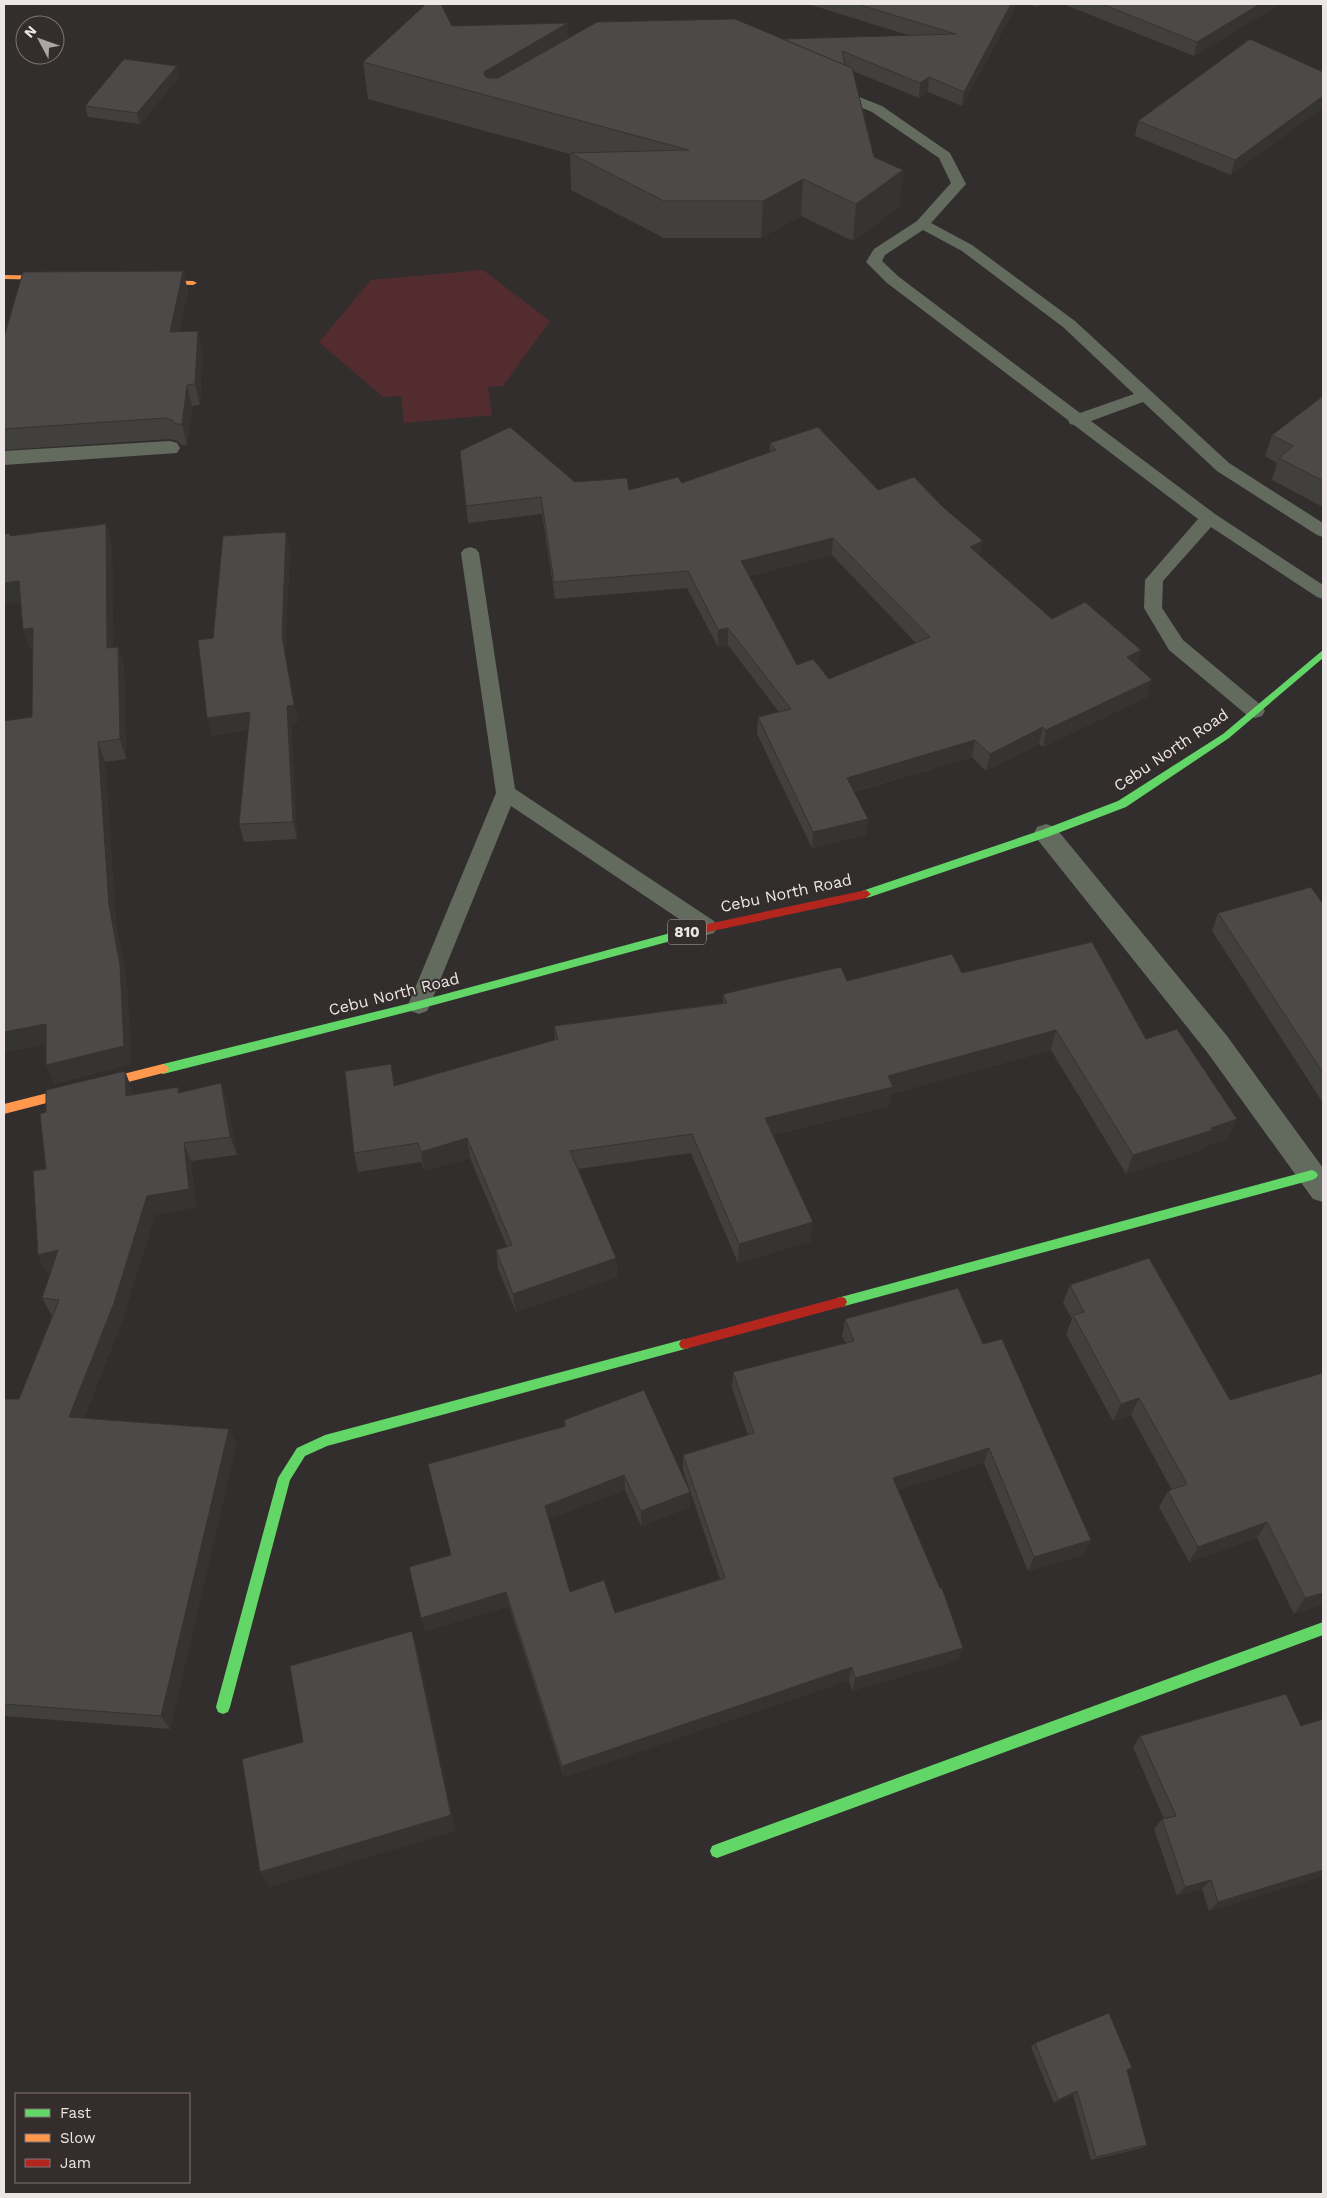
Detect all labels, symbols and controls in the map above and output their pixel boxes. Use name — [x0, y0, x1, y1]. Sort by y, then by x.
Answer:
north arrow — [15, 15, 65, 65]
text: N — [21, 22, 40, 41]
street label: Cebu North Road — [1110, 705, 1232, 795]
street label: Cebu North Road — [719, 870, 853, 916]
road number: 810 — [668, 920, 706, 944]
street label: Cebu North Road — [327, 969, 461, 1019]
legend — [15, 2093, 190, 2183]
text: Fast — [60, 2104, 92, 2122]
text: Slow — [60, 2129, 96, 2147]
text: Jam — [60, 2154, 91, 2172]

